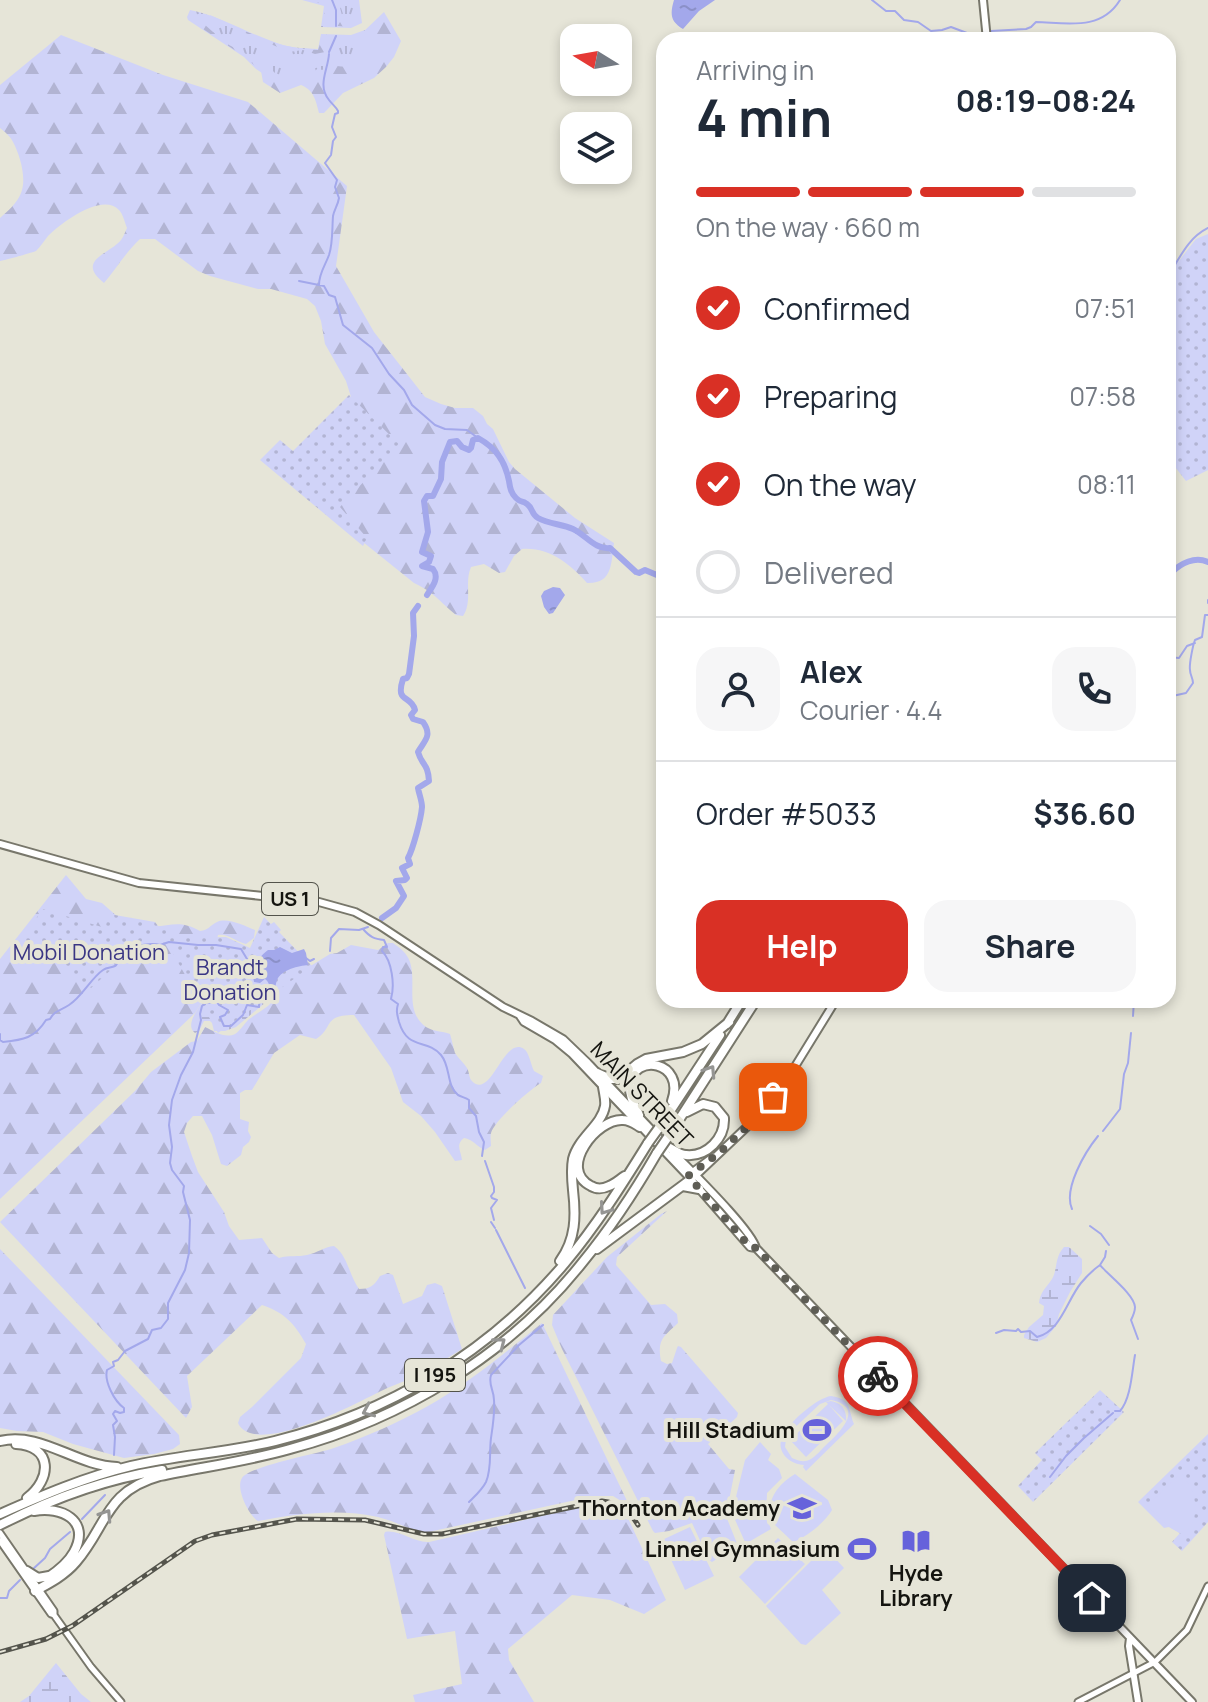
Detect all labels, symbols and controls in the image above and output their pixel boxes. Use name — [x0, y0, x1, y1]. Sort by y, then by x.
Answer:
north arrow — [560, 24, 632, 96]
map controls — [560, 24, 632, 184]
text: Arriving in — [696, 52, 814, 88]
text: 08:19–08:24 — [956, 80, 1136, 121]
text: 4 min — [696, 82, 832, 153]
button: layers — [560, 112, 632, 184]
text: On the way · 660 m — [696, 209, 920, 245]
icon: check — [696, 286, 740, 330]
text: Confirmed — [764, 288, 911, 329]
text: 07:51 — [1074, 290, 1136, 326]
icon: check — [696, 374, 740, 418]
text: Preparing — [764, 376, 898, 417]
text: 07:58 — [1069, 378, 1136, 414]
icon: check — [696, 462, 740, 506]
text: On the way — [764, 464, 917, 505]
text: 08:11 — [1077, 466, 1136, 502]
text: Delivered — [764, 552, 894, 593]
button: person — [696, 647, 780, 731]
button: phone — [1052, 647, 1136, 731]
text: Alex — [800, 651, 863, 692]
text: Courier · 4.4 — [800, 692, 942, 728]
text: Order #5033 — [696, 793, 877, 834]
text: $36.60 — [1034, 793, 1136, 834]
road number: US 1 — [262, 883, 318, 915]
button: Help — [696, 900, 908, 992]
button: Share — [924, 900, 1136, 992]
park label: Mobil Donation — [13, 937, 165, 967]
park label: Brandt Donation — [183, 952, 277, 1007]
street label: MAIN STREET — [584, 1035, 700, 1153]
pin — [739, 1063, 807, 1131]
one-way arrow — [701, 1066, 716, 1080]
icon: bag — [751, 1075, 795, 1119]
one-way arrow — [600, 1200, 615, 1214]
courier — [838, 1336, 918, 1416]
one-way arrow — [491, 1339, 506, 1353]
icon: bike — [856, 1354, 900, 1398]
road number: I 195 — [405, 1359, 465, 1391]
one-way arrow — [362, 1401, 376, 1417]
place label: Hill Stadium — [666, 1415, 795, 1445]
sports icon: Hill Stadium — [802, 1415, 832, 1445]
place label: Thornton Academy — [578, 1493, 781, 1523]
school or university icon: Thornton Academy — [787, 1493, 817, 1523]
one-way arrow — [96, 1509, 111, 1524]
library icon: Hyde Library — [901, 1526, 931, 1556]
place label: Linnel Gymnasium — [645, 1534, 840, 1564]
sports icon: Linnel Gymnasium — [847, 1534, 877, 1564]
place label: Hyde Library — [879, 1558, 953, 1613]
pin — [1058, 1564, 1126, 1632]
icon: home — [1070, 1576, 1114, 1620]

